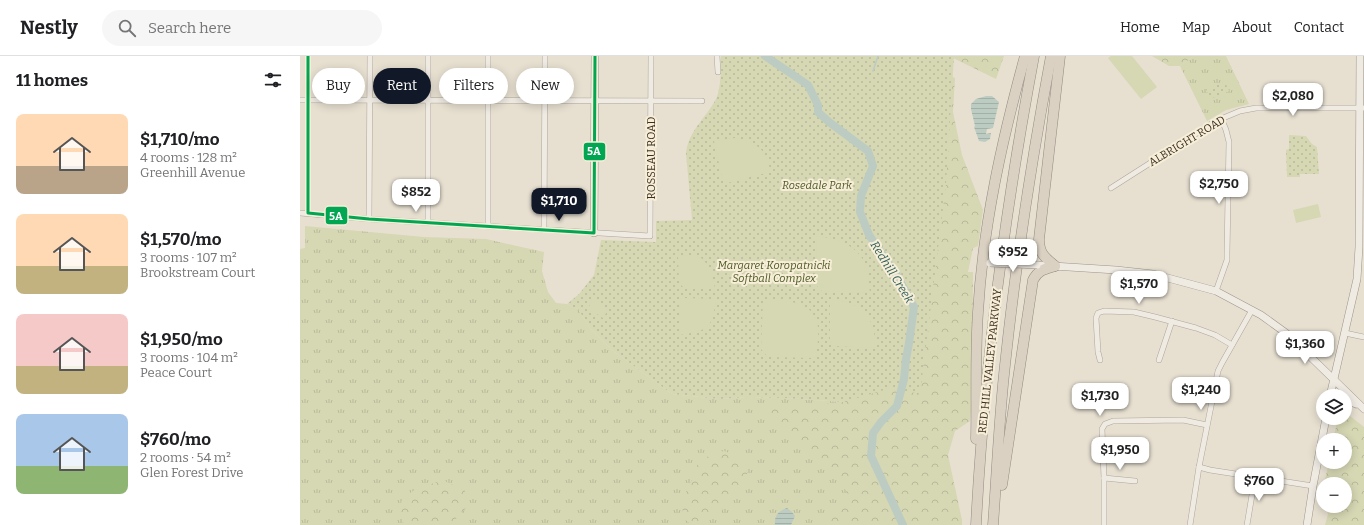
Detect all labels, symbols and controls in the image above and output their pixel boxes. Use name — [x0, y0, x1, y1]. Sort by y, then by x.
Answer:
search box — [102, 10, 382, 46]
text: Nestly — [20, 16, 78, 39]
icon: search — [116, 17, 138, 39]
text: Search here — [148, 19, 231, 37]
text: Home — [1120, 19, 1160, 36]
text: Map — [1182, 19, 1210, 36]
text: About — [1232, 19, 1272, 36]
text: Contact — [1294, 19, 1344, 36]
chip: Buy — [312, 68, 365, 104]
chip: Rent — [373, 68, 431, 104]
chip: Filters — [439, 68, 508, 104]
chip: New — [516, 68, 574, 104]
icon: filters — [262, 69, 284, 91]
text: 11 homes — [16, 70, 88, 91]
pin: $2,080 — [1260, 83, 1326, 117]
text: $2,080 — [1272, 88, 1314, 103]
street label: ALBRIGHT ROAD — [1146, 113, 1228, 169]
street label: ROSSEAU ROAD — [645, 116, 658, 199]
text: $1,710/mo — [140, 129, 220, 150]
icon: home — [48, 130, 96, 178]
line badge: 5A — [583, 142, 606, 161]
text: 5A — [587, 145, 601, 158]
text: 4 rooms · 128 m² — [140, 150, 237, 165]
text: Greenhill Avenue — [140, 165, 245, 180]
pin: $2,750 — [1186, 171, 1252, 205]
text: $2,750 — [1199, 176, 1239, 191]
pin: $852 — [392, 179, 440, 213]
park label: Rosedale Park — [782, 179, 853, 192]
text: $852 — [401, 184, 431, 199]
pin: $1,710 — [526, 188, 592, 222]
text: $1,710 — [540, 193, 578, 208]
line badge: 5A — [325, 206, 348, 225]
text: 5A — [329, 210, 343, 223]
text: $1,570/mo — [140, 229, 222, 250]
icon: home — [48, 230, 96, 278]
water label: Redhill Creek — [867, 238, 917, 306]
pin: $952 — [989, 239, 1037, 273]
text: $952 — [998, 244, 1028, 259]
text: 3 rooms · 107 m² — [140, 250, 237, 265]
park label: Margaret Koropatnicki Softball Complex — [718, 259, 831, 285]
text: Brookstream Court — [140, 265, 255, 280]
pin: $1,570 — [1106, 271, 1172, 305]
text: $1,570 — [1120, 276, 1158, 291]
street label: RED HILL VALLEY PARKWAY — [976, 287, 1004, 434]
text: $1,950/mo — [140, 329, 223, 350]
icon: home — [48, 330, 96, 378]
pin: $1,360 — [1272, 331, 1338, 365]
text: $1,360 — [1285, 336, 1325, 351]
text: 3 rooms · 104 m² — [140, 350, 238, 365]
text: Peace Court — [140, 365, 212, 380]
pin: $1,240 — [1168, 377, 1234, 411]
text: $1,240 — [1181, 382, 1221, 397]
pin: $1,730 — [1067, 383, 1133, 417]
text: $1,730 — [1081, 388, 1119, 403]
map controls — [1316, 389, 1352, 513]
button: layers — [1316, 389, 1352, 425]
text: $760/mo — [140, 429, 211, 450]
icon: home — [48, 430, 96, 478]
button: + — [1316, 433, 1352, 469]
pin: $1,950 — [1087, 437, 1153, 471]
text: $1,950 — [1100, 442, 1140, 457]
text: 2 rooms · 54 m² — [140, 450, 231, 465]
text: Glen Forest Drive — [140, 465, 243, 480]
pin: $760 — [1235, 468, 1283, 502]
text: $760 — [1244, 473, 1274, 488]
button: − — [1316, 477, 1352, 513]

